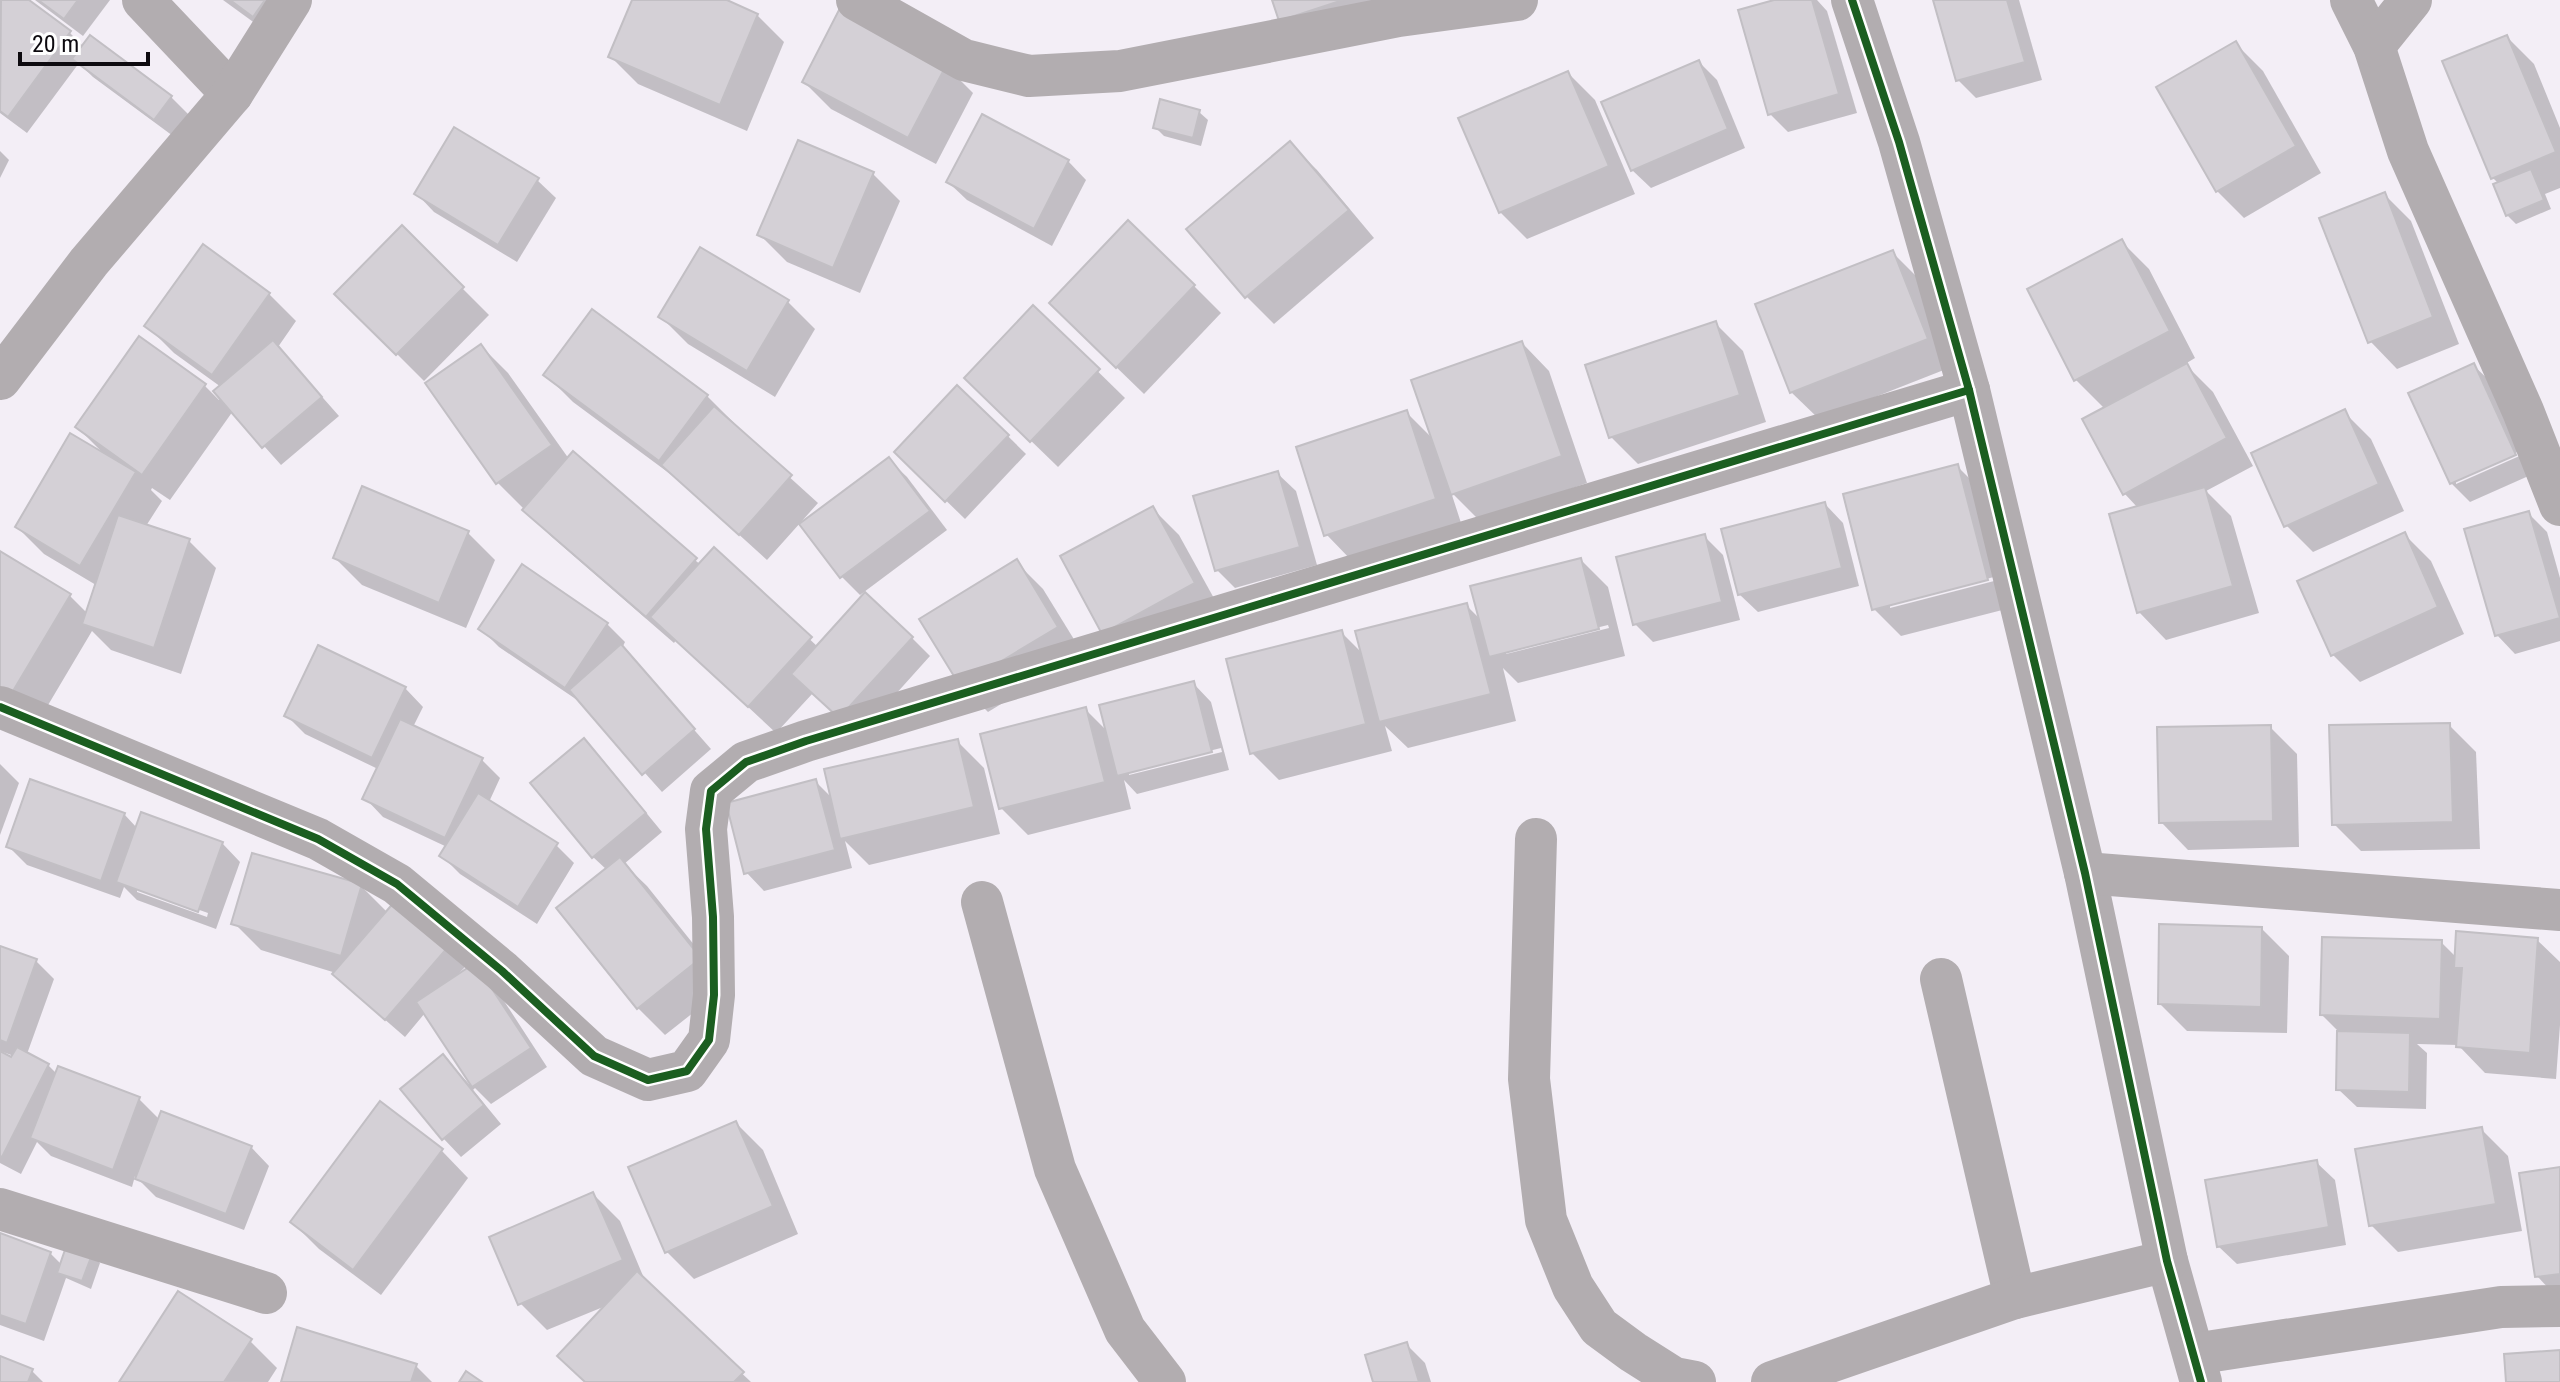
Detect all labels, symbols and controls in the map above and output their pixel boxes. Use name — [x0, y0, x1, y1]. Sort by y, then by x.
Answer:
scale bar — [20, 16, 148, 66]
text: 20 m — [32, 30, 79, 58]

